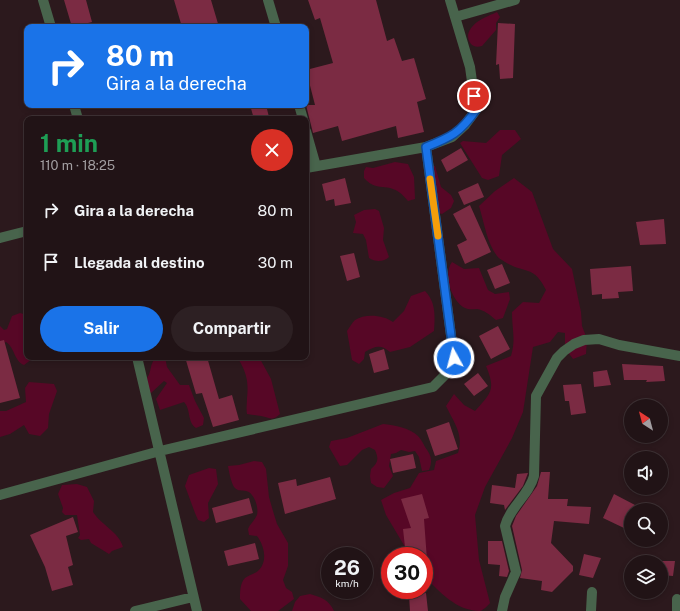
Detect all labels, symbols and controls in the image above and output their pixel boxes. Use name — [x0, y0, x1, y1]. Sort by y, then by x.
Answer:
text: 80 m — [106, 39, 174, 72]
icon: right — [40, 40, 92, 92]
text: Gira a la derecha — [106, 73, 247, 94]
pin — [457, 79, 491, 113]
icon: arrive — [463, 85, 485, 107]
text: 1 min — [40, 129, 98, 157]
button: close — [251, 129, 293, 171]
text: 110 m · 18:25 — [40, 158, 115, 173]
icon: right — [40, 199, 62, 221]
text: Gira a la derecha — [74, 202, 194, 219]
text: 80 m — [258, 202, 293, 219]
icon: arrive — [40, 251, 62, 273]
text: Llegada al destino — [74, 254, 205, 271]
text: 30 m — [258, 254, 293, 271]
button: Salir — [40, 306, 163, 352]
button: Compartir — [171, 306, 293, 352]
position arrow — [433, 337, 475, 379]
north arrow — [624, 399, 668, 443]
map controls — [624, 399, 668, 599]
button: sound — [624, 451, 668, 495]
button: search — [624, 503, 668, 547]
speed limit sign: 30 — [381, 547, 433, 599]
button: layers — [624, 555, 668, 599]
text: 26 — [334, 556, 360, 580]
text: km/h — [335, 577, 359, 589]

